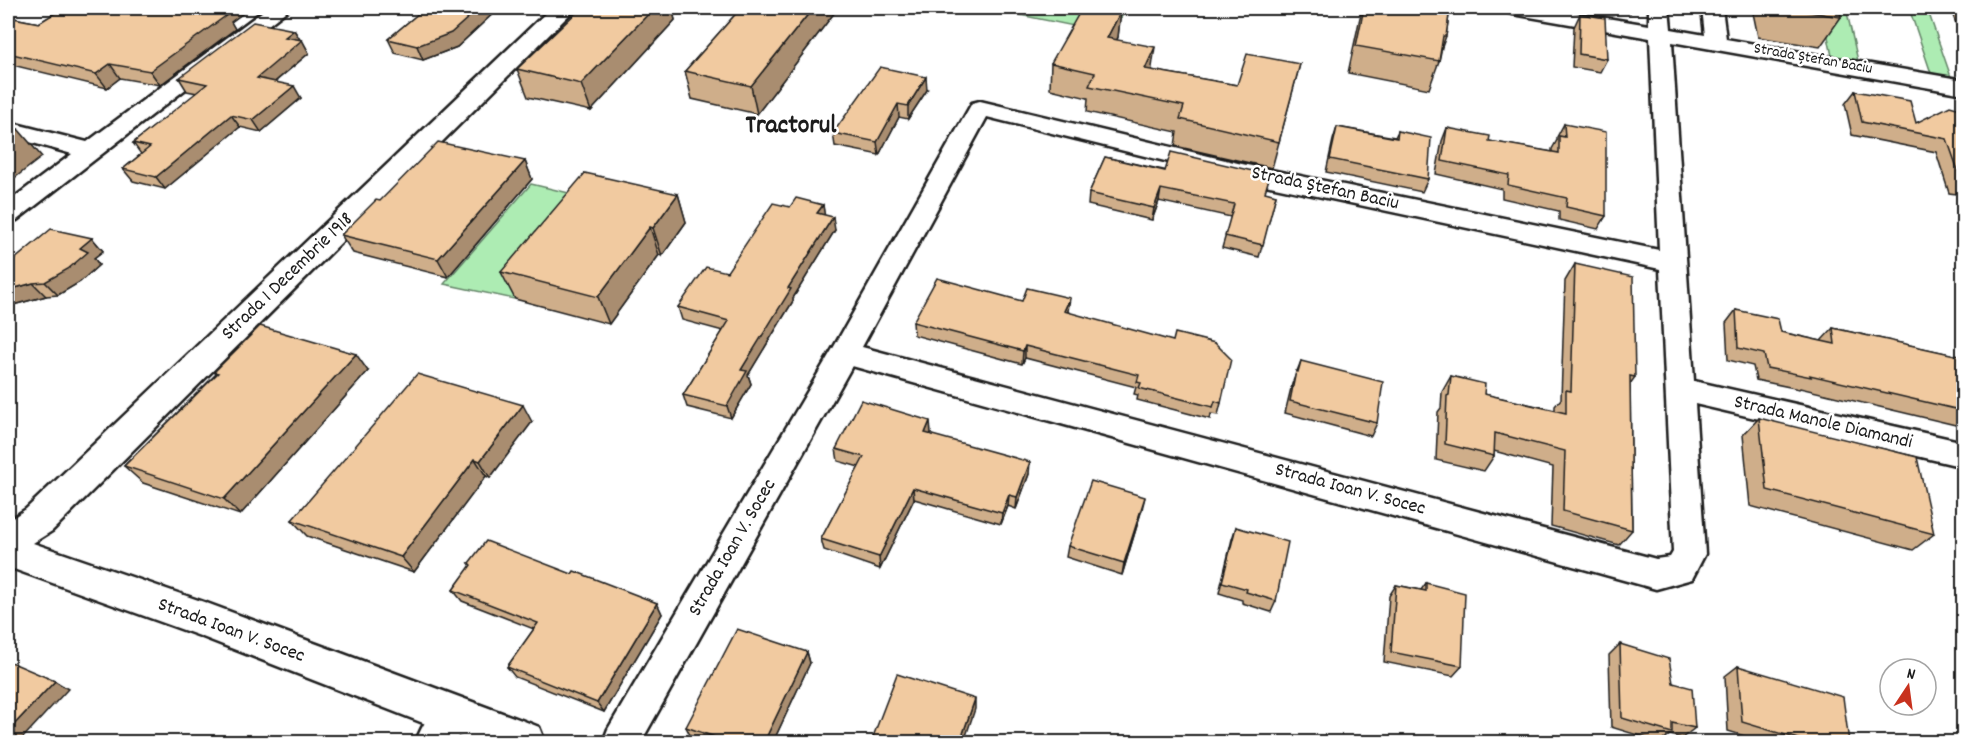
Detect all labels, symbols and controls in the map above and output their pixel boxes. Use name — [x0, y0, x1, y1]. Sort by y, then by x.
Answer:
street label: Strada Ștefan Baciu — [1752, 37, 1874, 81]
district label: Tractorul — [746, 108, 837, 145]
street label: Strada Ștefan Baciu — [1249, 160, 1401, 218]
street label: Strada 1 Decembrie 1918 — [216, 206, 360, 348]
street label: Strada Manole Diamandi — [1731, 389, 1915, 457]
street label: Strada Ioan V. Socec — [1272, 456, 1428, 524]
street label: Strada Ioan V. Socec — [682, 474, 784, 622]
street label: Strada Ioan V. Socec — [153, 591, 309, 671]
north arrow — [1878, 657, 1938, 717]
text: N — [1904, 663, 1917, 687]

